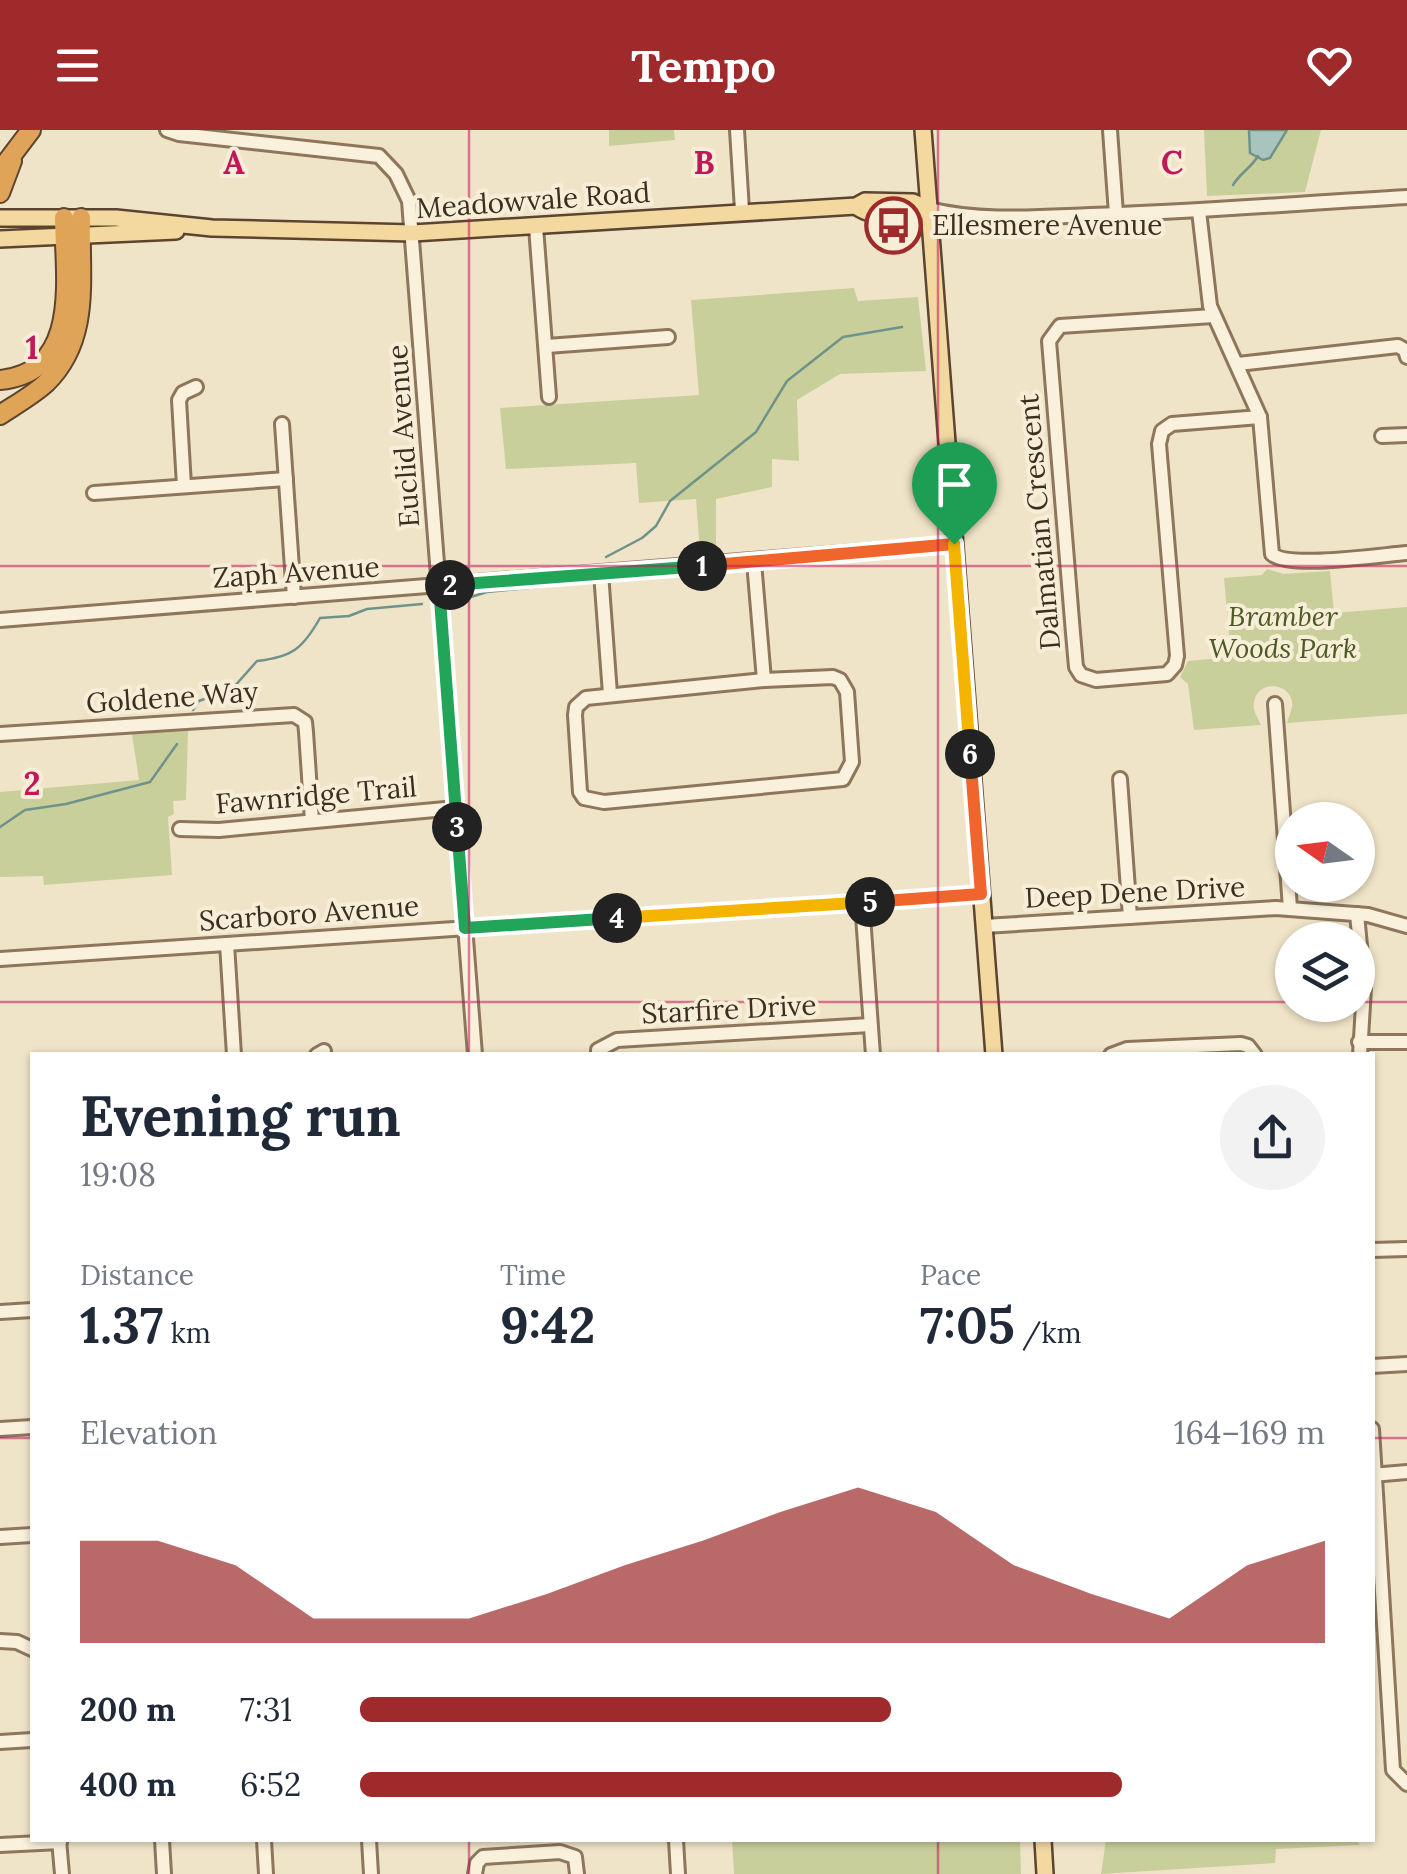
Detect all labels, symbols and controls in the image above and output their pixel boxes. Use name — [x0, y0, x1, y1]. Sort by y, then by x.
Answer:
text: Tempo — [631, 37, 776, 94]
icon: menu — [50, 38, 105, 93]
icon: heart — [1302, 38, 1357, 93]
text: A — [223, 142, 245, 183]
text: B — [693, 142, 715, 183]
text: C — [1161, 142, 1183, 183]
street label: Meadowvale Road — [415, 174, 651, 226]
bus stop icon: Ellesmere Avenue — [863, 195, 923, 255]
place label: Ellesmere Avenue — [932, 207, 1163, 243]
text: 1 — [26, 327, 39, 368]
street label: Euclid Avenue — [379, 343, 427, 529]
street label: Dalmatian Crescent — [1010, 392, 1068, 651]
pin — [912, 442, 997, 545]
icon: arrive — [927, 457, 982, 512]
pin: 1 — [677, 541, 727, 591]
street label: Zaph Avenue — [211, 548, 381, 596]
text: 1 — [696, 548, 708, 584]
pin: 2 — [425, 560, 475, 610]
text: 2 — [443, 567, 457, 603]
park label: Bramber Woods Park — [1209, 598, 1357, 666]
street label: Goldene Way — [85, 673, 259, 721]
pin: 6 — [945, 729, 995, 779]
text: 6 — [962, 736, 978, 772]
text: 2 — [23, 763, 41, 804]
street label: Fawnridge Trail — [214, 768, 418, 822]
pin: 3 — [432, 802, 482, 852]
north arrow — [1275, 802, 1375, 902]
map controls — [1275, 802, 1375, 1022]
text: 3 — [449, 809, 465, 845]
street label: Deep Dene Drive — [1024, 868, 1246, 916]
pin: 5 — [845, 877, 895, 927]
text: 5 — [862, 884, 878, 920]
street label: Scarboro Avenue — [198, 887, 420, 939]
pin: 4 — [592, 893, 642, 943]
text: 4 — [609, 900, 625, 936]
button: layers — [1275, 922, 1375, 1022]
street label: Starfire Drive — [641, 986, 817, 1032]
text: Evening run — [80, 1081, 401, 1151]
button: share — [1220, 1085, 1325, 1190]
text: 19:08 — [80, 1154, 156, 1195]
text: Distance — [80, 1257, 194, 1293]
text: Time — [500, 1257, 566, 1293]
text: Pace — [920, 1257, 981, 1293]
text: 1.37 — [80, 1293, 163, 1357]
text: 9:42 — [500, 1293, 595, 1357]
text: 7:05 — [920, 1293, 1015, 1357]
text: km — [163, 1315, 211, 1351]
text: /km — [1015, 1315, 1082, 1351]
text: Elevation — [80, 1412, 217, 1453]
text: 164–169 m — [1174, 1412, 1325, 1453]
text: 200 m — [80, 1689, 176, 1730]
text: 7:31 — [240, 1689, 292, 1730]
text: 400 m — [80, 1764, 176, 1805]
text: 6:52 — [240, 1764, 301, 1805]

